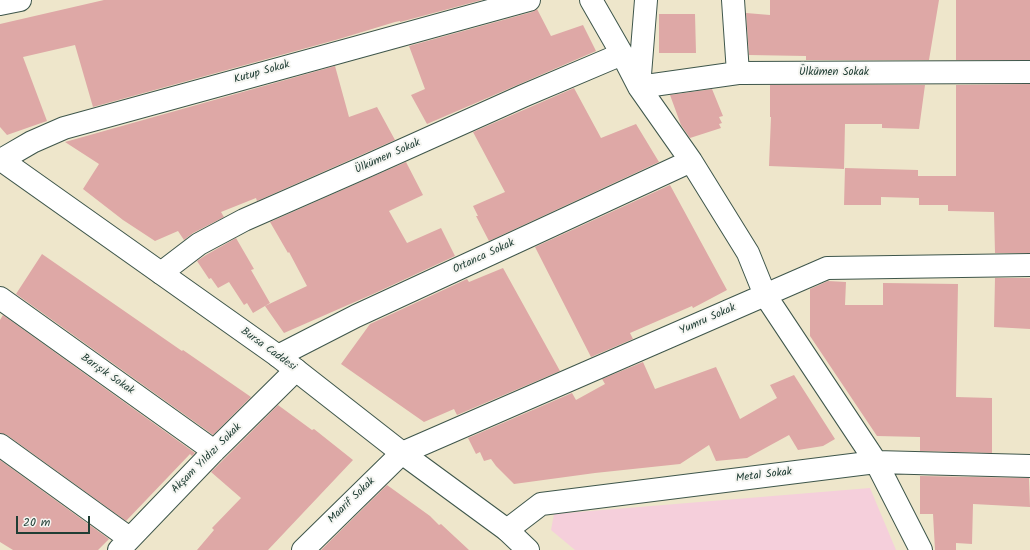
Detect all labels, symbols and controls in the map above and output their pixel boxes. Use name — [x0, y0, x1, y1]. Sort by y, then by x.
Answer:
street label: Kutup Sokak — [233, 59, 291, 87]
street label: Ülkümen Sokak — [799, 66, 869, 80]
street label: Ülkümen Sokak — [353, 137, 423, 177]
street label: Ortanca Sokak — [451, 237, 517, 277]
street label: Yumru Sokak — [678, 302, 738, 338]
street label: Bursa Caddesi — [238, 326, 298, 374]
street label: Barışık Sokak — [78, 352, 136, 398]
street label: Akşam Yıldızı Sokak — [169, 421, 245, 497]
street label: Metal Sokak — [735, 466, 793, 486]
street label: Maarif Sokak — [326, 475, 378, 527]
scale bar — [18, 508, 92, 534]
text: 20 m — [23, 513, 50, 532]

